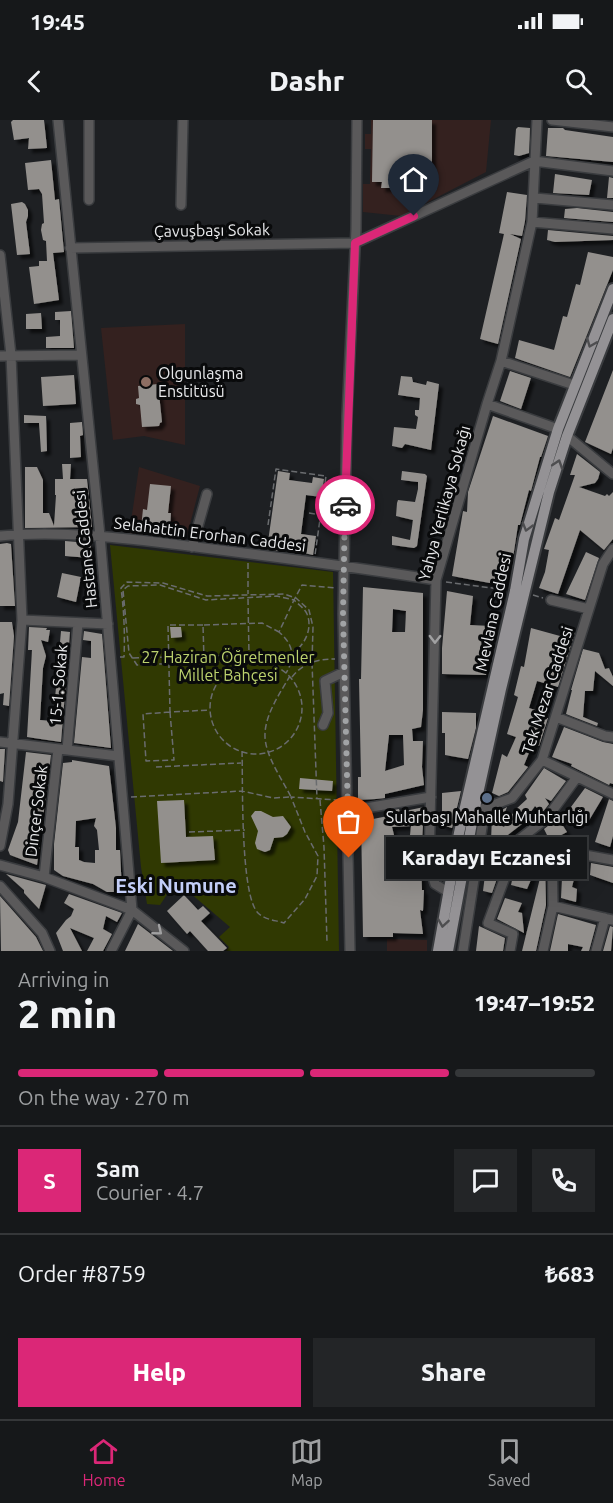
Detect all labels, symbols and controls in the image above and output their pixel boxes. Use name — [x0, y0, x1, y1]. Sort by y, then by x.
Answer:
text: 19:45 — [30, 9, 85, 34]
icon: back — [18, 65, 51, 98]
icon: search — [562, 65, 595, 98]
text: Dashr — [269, 66, 344, 96]
pin — [388, 154, 439, 216]
icon: home — [397, 163, 430, 196]
street label: Çavuşbaşı Sokak — [154, 220, 270, 240]
one-way arrow — [586, 337, 598, 348]
place label: Olgunlaşma Enstitüsü — [158, 364, 244, 400]
marker: Olgunlaşma Enstitüsü — [139, 375, 153, 389]
street label: Yahya Yerlikaya Sokağı — [415, 423, 473, 583]
one-way arrow — [550, 459, 563, 470]
courier — [315, 475, 375, 535]
street label: Hastane Caddesi — [70, 489, 100, 609]
icon: car — [329, 489, 362, 522]
street label: Selahattin Erorhan Caddesi — [113, 513, 307, 555]
one-way arrow — [522, 522, 534, 532]
street label: Mevlana Caddesi — [472, 551, 514, 673]
street label: Tek Mezar Caddesi — [518, 624, 576, 756]
one-way arrow — [429, 634, 441, 643]
street label: 15-1. Sokak — [45, 644, 71, 726]
park label: 27 Haziran Öğretmenler Millet Bahçesi — [141, 648, 315, 684]
street label: Dinçer Sokak — [21, 764, 51, 858]
marker: Sularbaşı Mahalle Muhtarlığı — [480, 791, 494, 805]
pin — [323, 796, 374, 858]
icon: bag — [332, 805, 365, 838]
place label: Sularbaşı Mahalle Muhtarlığı — [386, 808, 588, 826]
callout: Karadayı Eczanesi — [385, 837, 586, 879]
text: Karadayı Eczanesi — [402, 846, 571, 869]
district label: Eski Numune — [115, 874, 237, 897]
one-way arrow — [437, 918, 450, 928]
one-way arrow — [151, 923, 162, 934]
text: Arriving in — [18, 968, 109, 991]
text: 19:47–19:52 — [474, 990, 595, 1015]
text: 2 min — [18, 992, 117, 1035]
text: On the way · 270 m — [18, 1086, 190, 1109]
button: chat — [454, 1149, 517, 1212]
button: phone — [532, 1149, 595, 1212]
text: Sam — [96, 1156, 140, 1181]
text: S — [43, 1168, 56, 1193]
text: Courier · 4.7 — [96, 1181, 204, 1204]
text: Order #8759 — [18, 1261, 146, 1286]
text: ₺683 — [545, 1261, 595, 1286]
button: Help — [18, 1338, 301, 1407]
button: Share — [313, 1338, 595, 1407]
tab: Home — [82, 1435, 126, 1489]
tab: Map — [290, 1435, 323, 1489]
tab: Saved — [488, 1435, 531, 1489]

